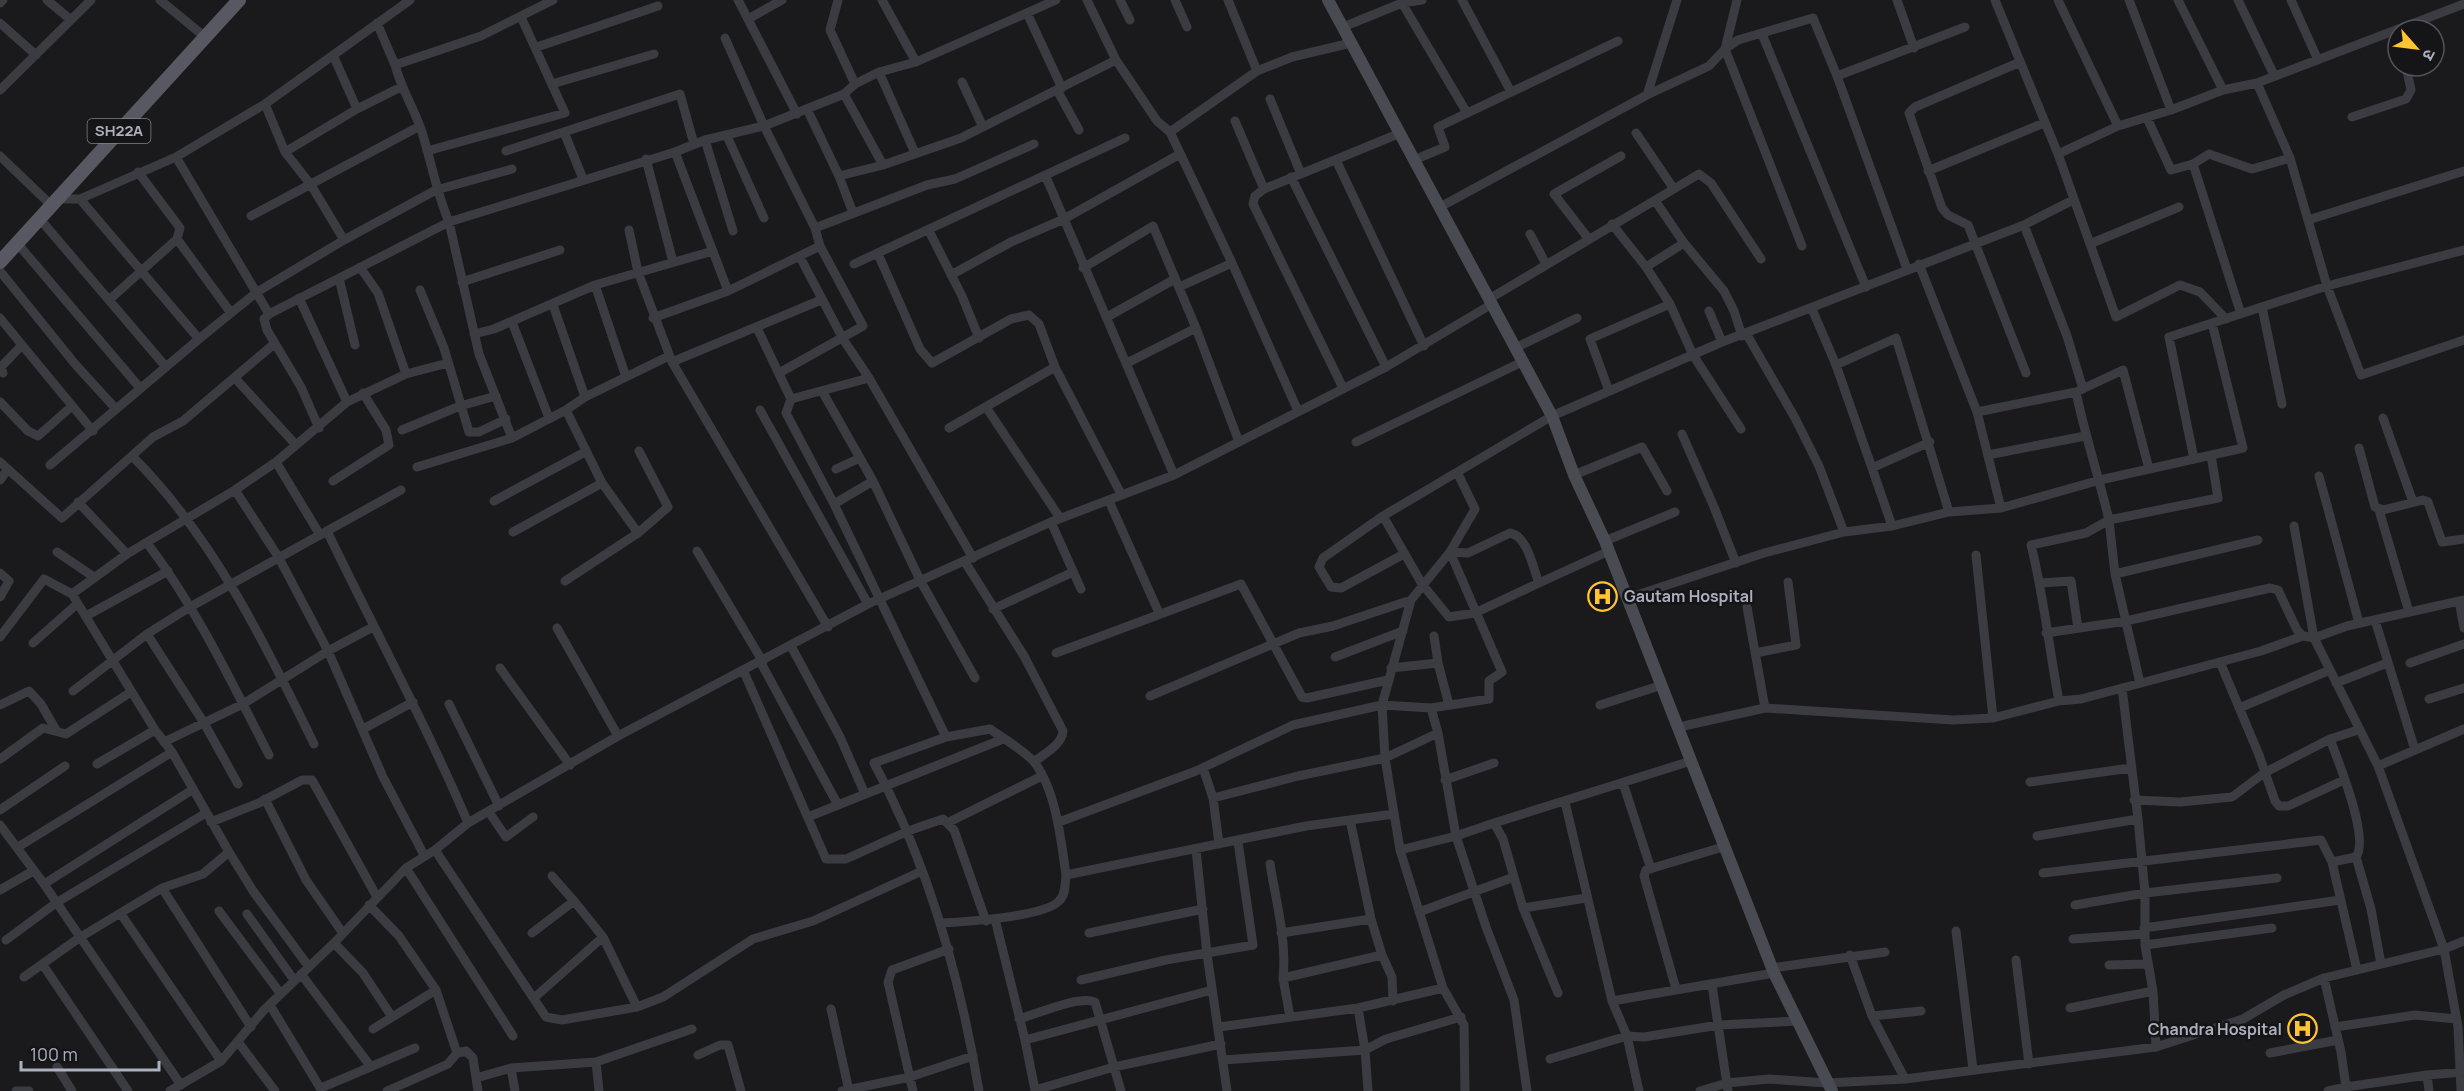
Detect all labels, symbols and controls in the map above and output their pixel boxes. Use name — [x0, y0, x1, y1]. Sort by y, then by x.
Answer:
north arrow — [2386, 18, 2446, 78]
text: उ — [2417, 46, 2441, 65]
road number: SH22A — [88, 119, 150, 143]
hospital icon: Gautam Hospital — [1587, 580, 1619, 612]
place label: Gautam Hospital — [1624, 585, 1754, 607]
hospital icon: Chandra Hospital — [2287, 1013, 2319, 1045]
place label: Chandra Hospital — [2148, 1018, 2282, 1040]
scale bar — [21, 1034, 159, 1072]
text: 100 m — [30, 1042, 78, 1066]

